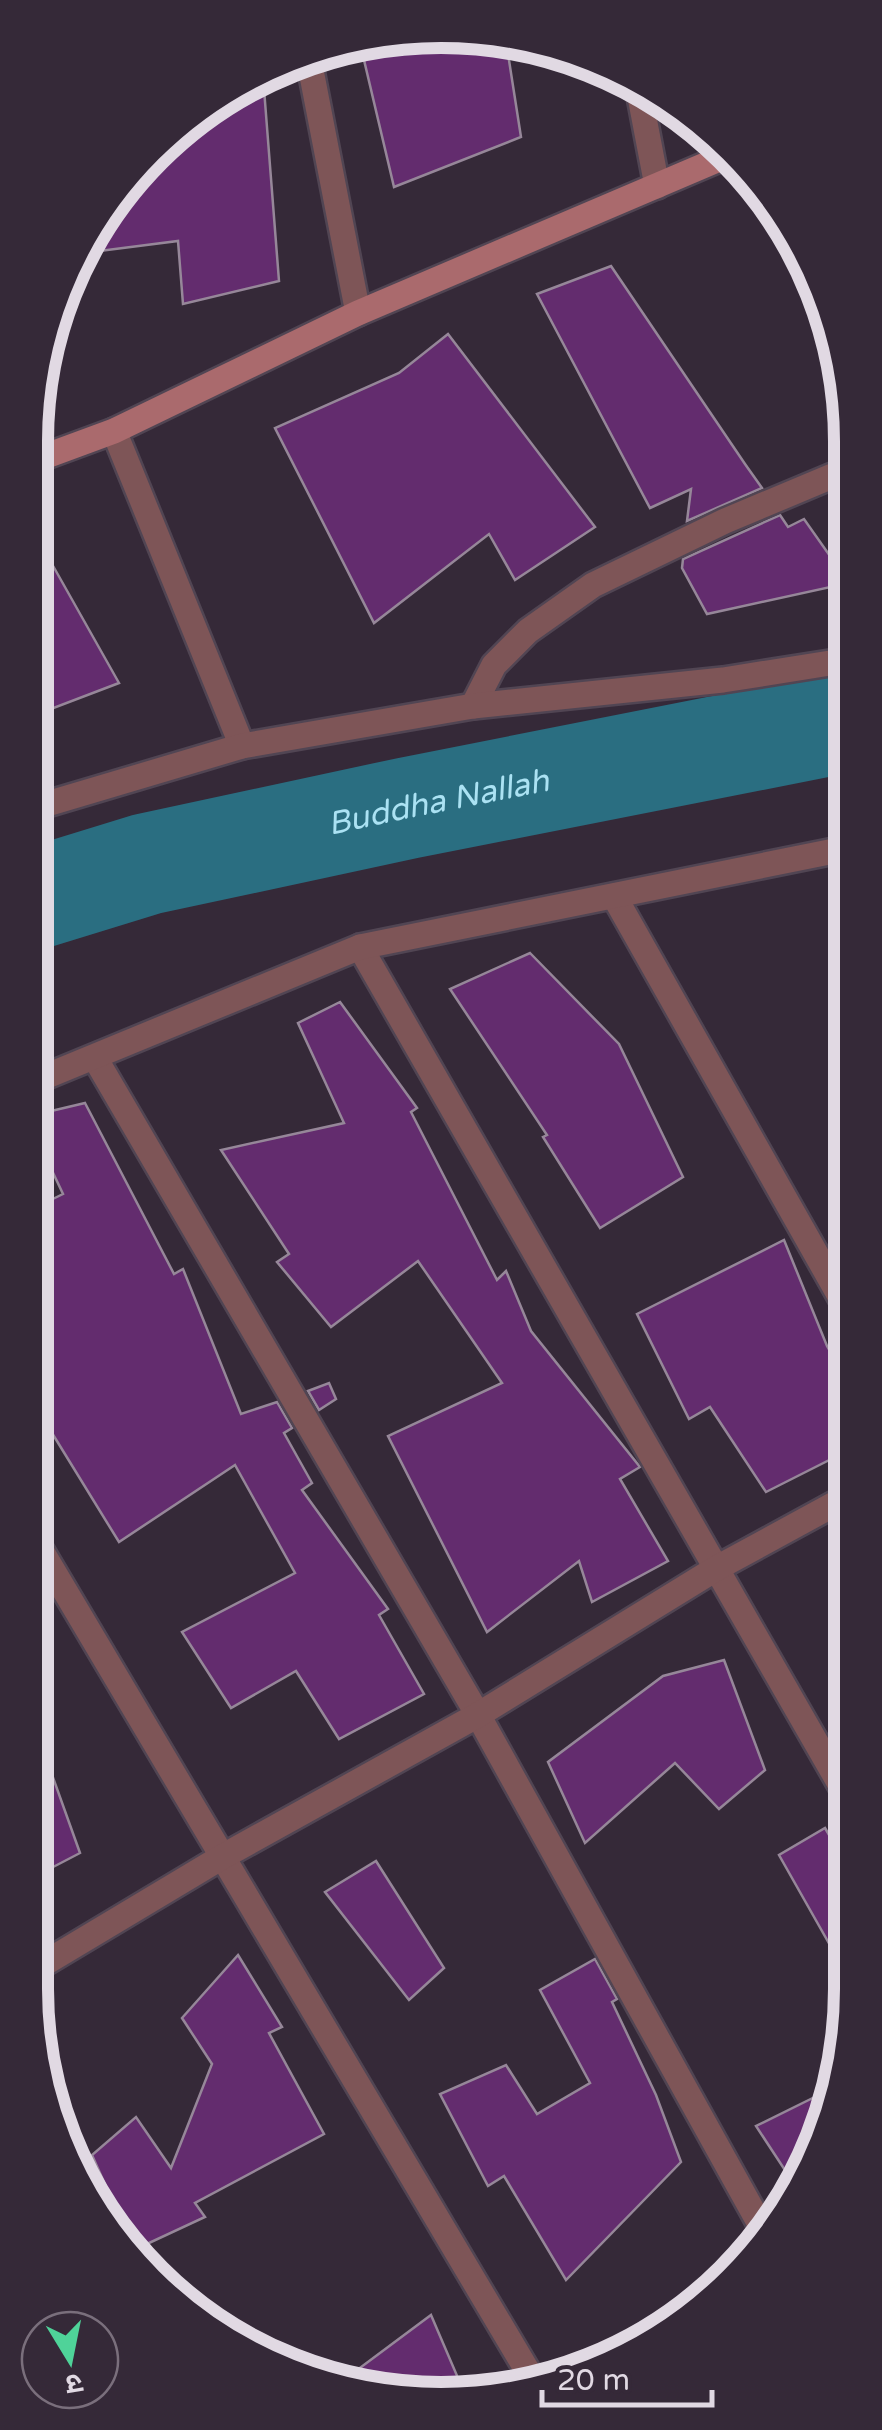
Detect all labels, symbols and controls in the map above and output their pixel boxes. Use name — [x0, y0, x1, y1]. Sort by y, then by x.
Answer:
water label: Buddha Nallah — [324, 761, 553, 844]
north arrow — [20, 2310, 120, 2410]
scale bar — [542, 2345, 712, 2407]
text: 20 m — [557, 2362, 630, 2399]
text: उ — [63, 2365, 85, 2402]

